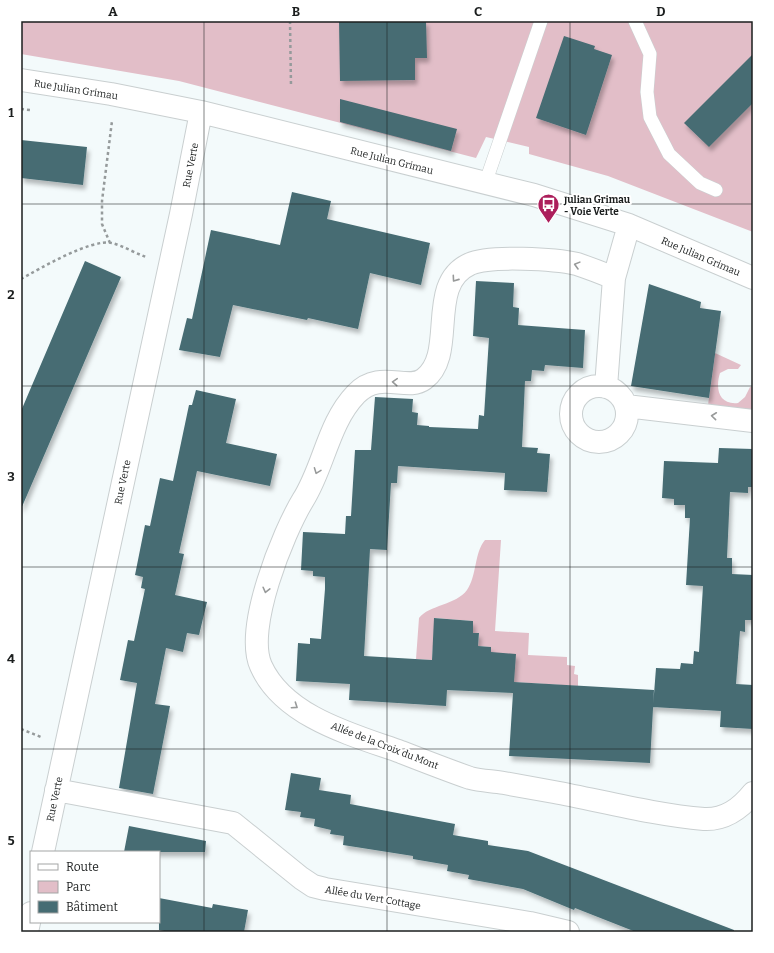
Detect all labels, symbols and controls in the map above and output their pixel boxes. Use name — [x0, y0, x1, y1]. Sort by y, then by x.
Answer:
text: A — [108, 4, 118, 19]
text: B — [292, 4, 300, 19]
text: C — [474, 4, 482, 19]
text: D — [656, 4, 666, 19]
street label: Rue Julian Grimau — [33, 77, 119, 103]
text: 1 — [8, 105, 14, 120]
street label: Rue Verte — [181, 142, 201, 188]
street label: Rue Julian Grimau — [349, 145, 434, 177]
bus stop icon: Julian Grimau - Voie Verte — [535, 192, 561, 225]
place label: Julian Grimau - Voie Verte — [563, 194, 631, 218]
street label: Rue Julian Grimau — [659, 235, 742, 279]
one-way arrow — [574, 261, 581, 270]
one-way arrow — [453, 274, 460, 281]
text: 2 — [7, 287, 15, 302]
one-way arrow — [392, 377, 398, 386]
one-way arrow — [711, 411, 717, 420]
street label: Rue Verte — [112, 459, 134, 506]
one-way arrow — [314, 468, 322, 475]
text: 3 — [7, 469, 15, 484]
one-way arrow — [262, 586, 271, 593]
text: 4 — [7, 651, 15, 666]
one-way arrow — [291, 701, 298, 709]
street label: Allée de la Croix du Mont — [329, 720, 440, 772]
street label: Rue Verte — [44, 776, 66, 823]
text: 5 — [7, 833, 15, 848]
legend — [30, 851, 160, 923]
text: Route — [66, 860, 99, 874]
text: Parc — [66, 880, 91, 894]
street label: Allée du Vert Cottage — [324, 884, 422, 912]
text: Bâtiment — [66, 900, 119, 914]

